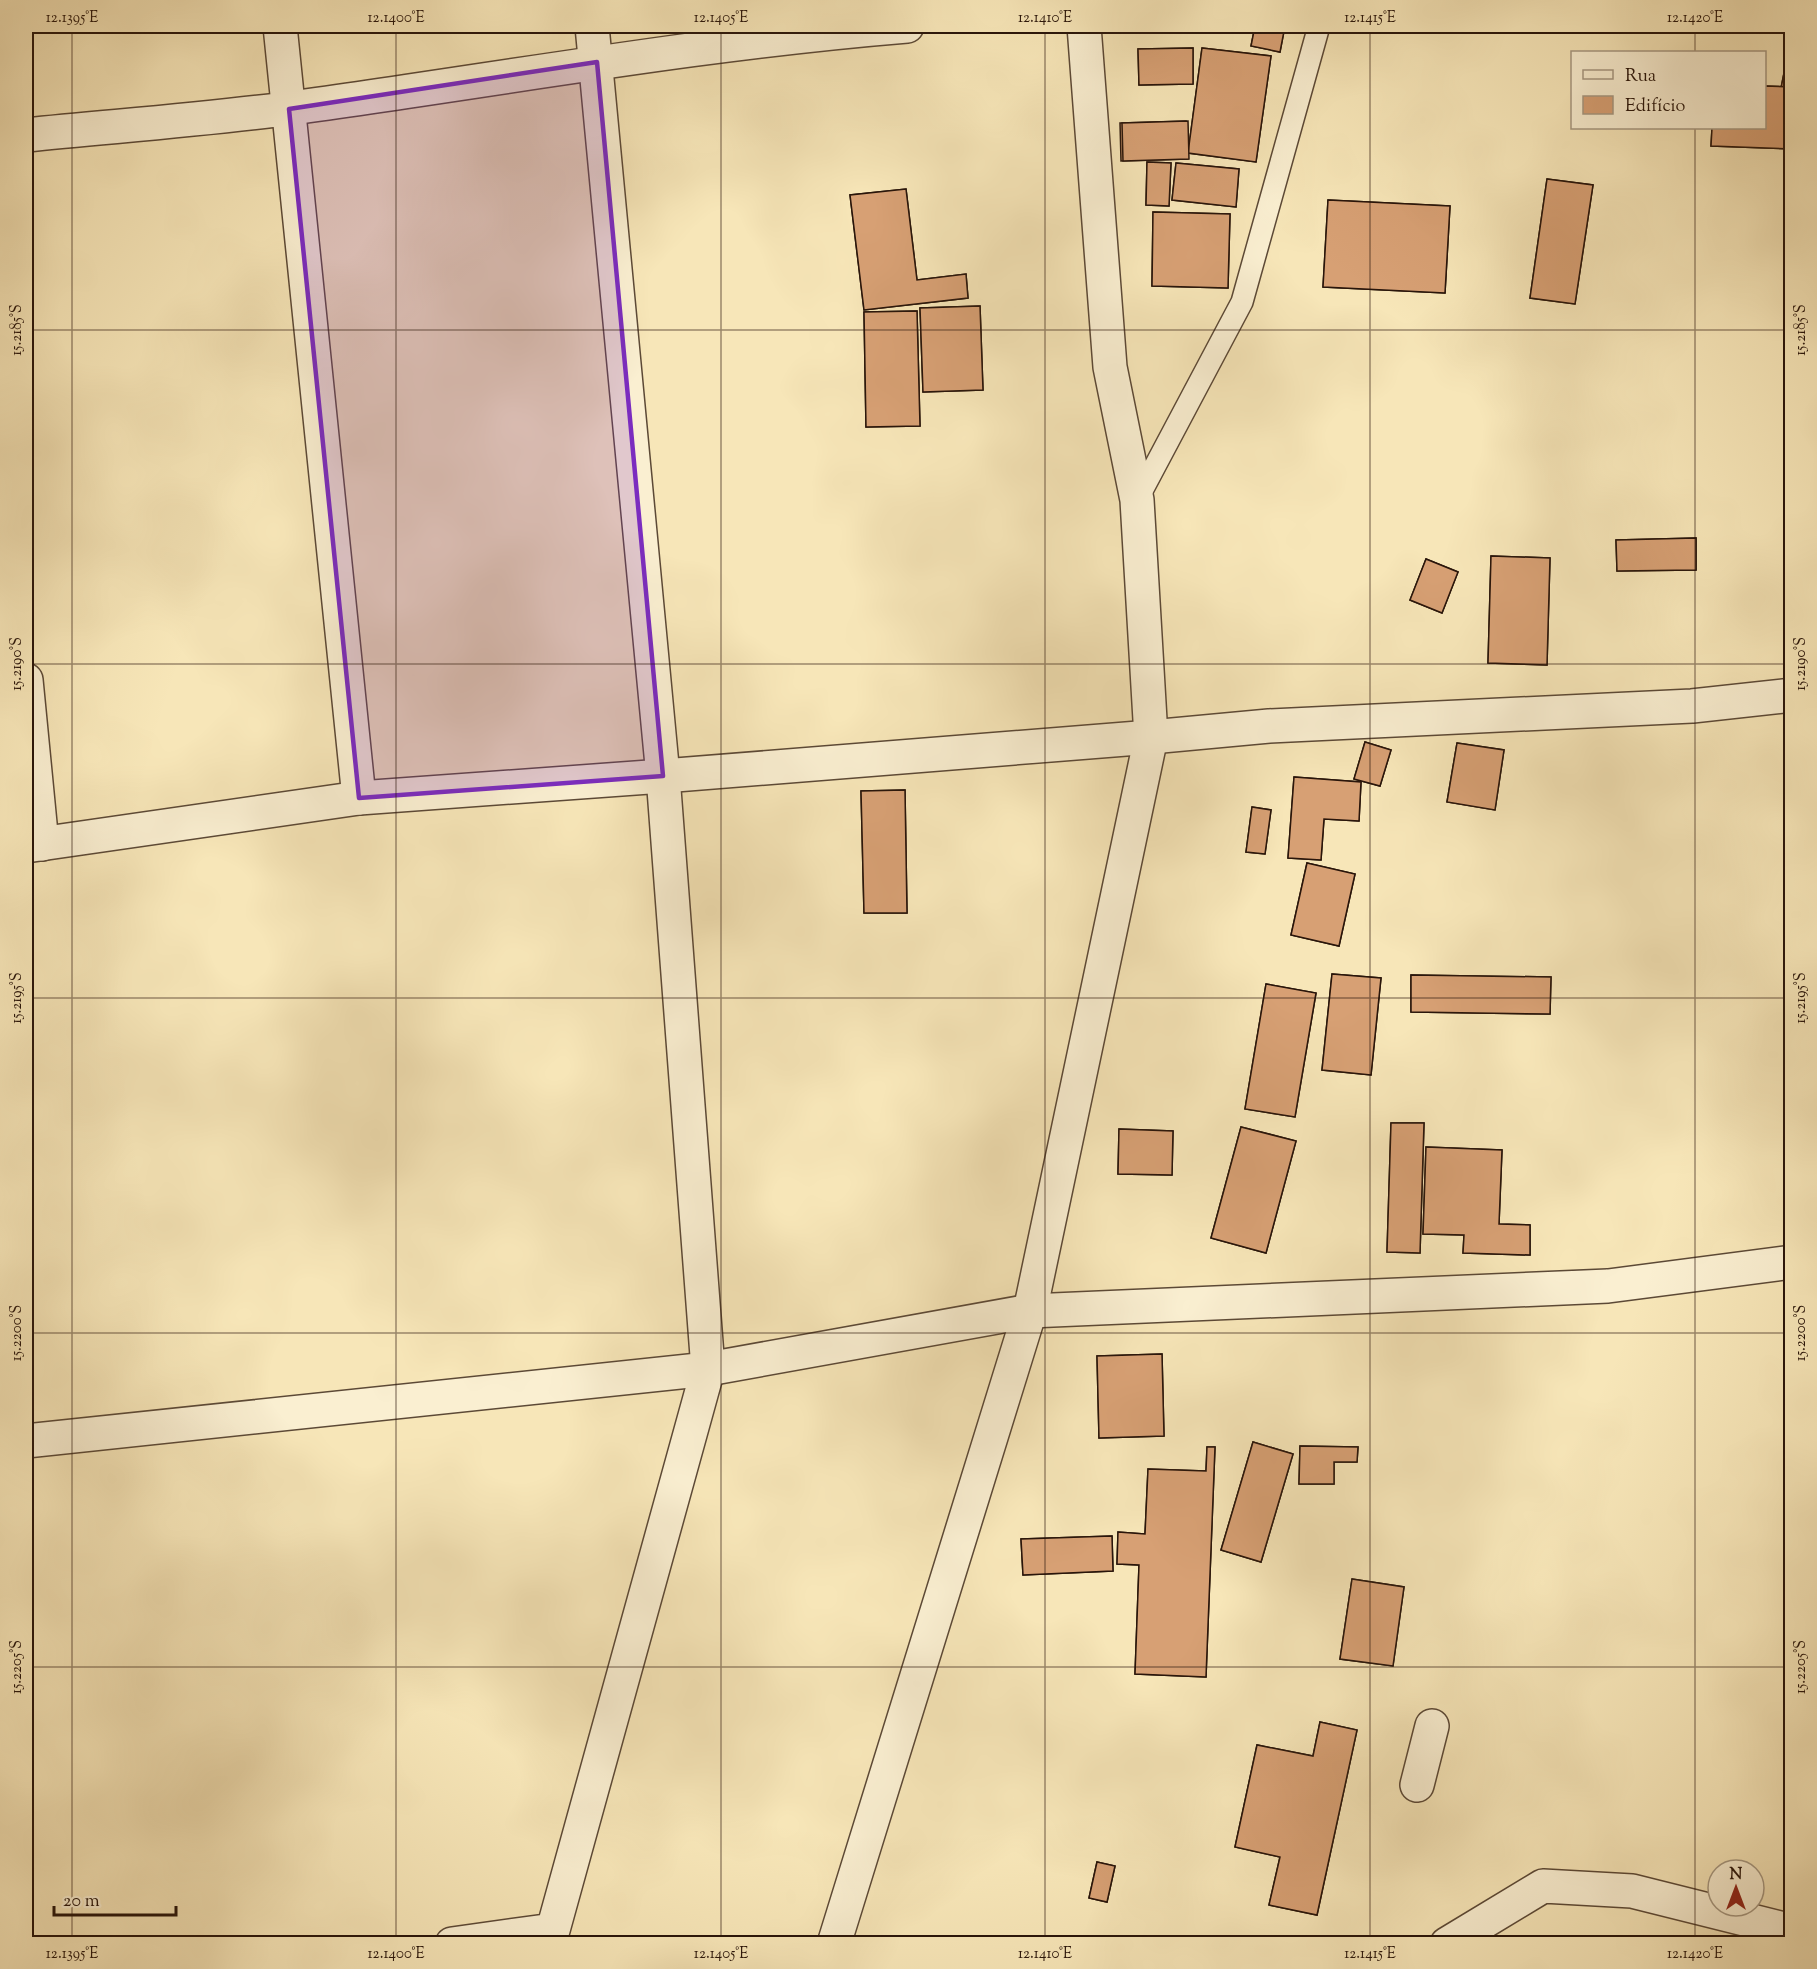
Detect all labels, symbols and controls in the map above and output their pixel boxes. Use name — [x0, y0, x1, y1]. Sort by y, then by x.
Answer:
text: 12.1395°E — [46, 8, 98, 29]
text: 12.1400°E — [368, 8, 424, 29]
text: 12.1405°E — [694, 8, 748, 29]
text: 12.1410°E — [1018, 8, 1072, 29]
text: 12.1415°E — [1344, 8, 1396, 29]
text: 12.1420°E — [1667, 8, 1723, 29]
legend — [1571, 51, 1766, 129]
text: Rua — [1625, 64, 1656, 90]
text: Edifício — [1625, 94, 1686, 120]
text: 15.2185°S — [7, 304, 28, 356]
text: 15.2185°S — [1791, 304, 1812, 356]
text: 15.2190°S — [7, 637, 28, 691]
text: 15.2190°S — [1791, 637, 1812, 691]
text: 15.2195°S — [7, 972, 28, 1024]
text: 15.2195°S — [1791, 972, 1812, 1024]
text: 15.2200°S — [7, 1305, 28, 1361]
text: 15.2200°S — [1791, 1305, 1812, 1361]
text: 15.2205°S — [7, 1640, 28, 1694]
text: 15.2205°S — [1791, 1640, 1812, 1694]
north arrow — [1706, 1858, 1766, 1918]
text: N — [1730, 1864, 1743, 1887]
scale bar — [54, 1879, 176, 1917]
text: 20 m — [63, 1889, 100, 1915]
text: 12.1395°E — [46, 1944, 98, 1965]
text: 12.1400°E — [368, 1944, 424, 1965]
text: 12.1405°E — [694, 1944, 748, 1965]
text: 12.1410°E — [1018, 1944, 1072, 1965]
text: 12.1415°E — [1344, 1944, 1396, 1965]
text: 12.1420°E — [1667, 1944, 1723, 1965]

